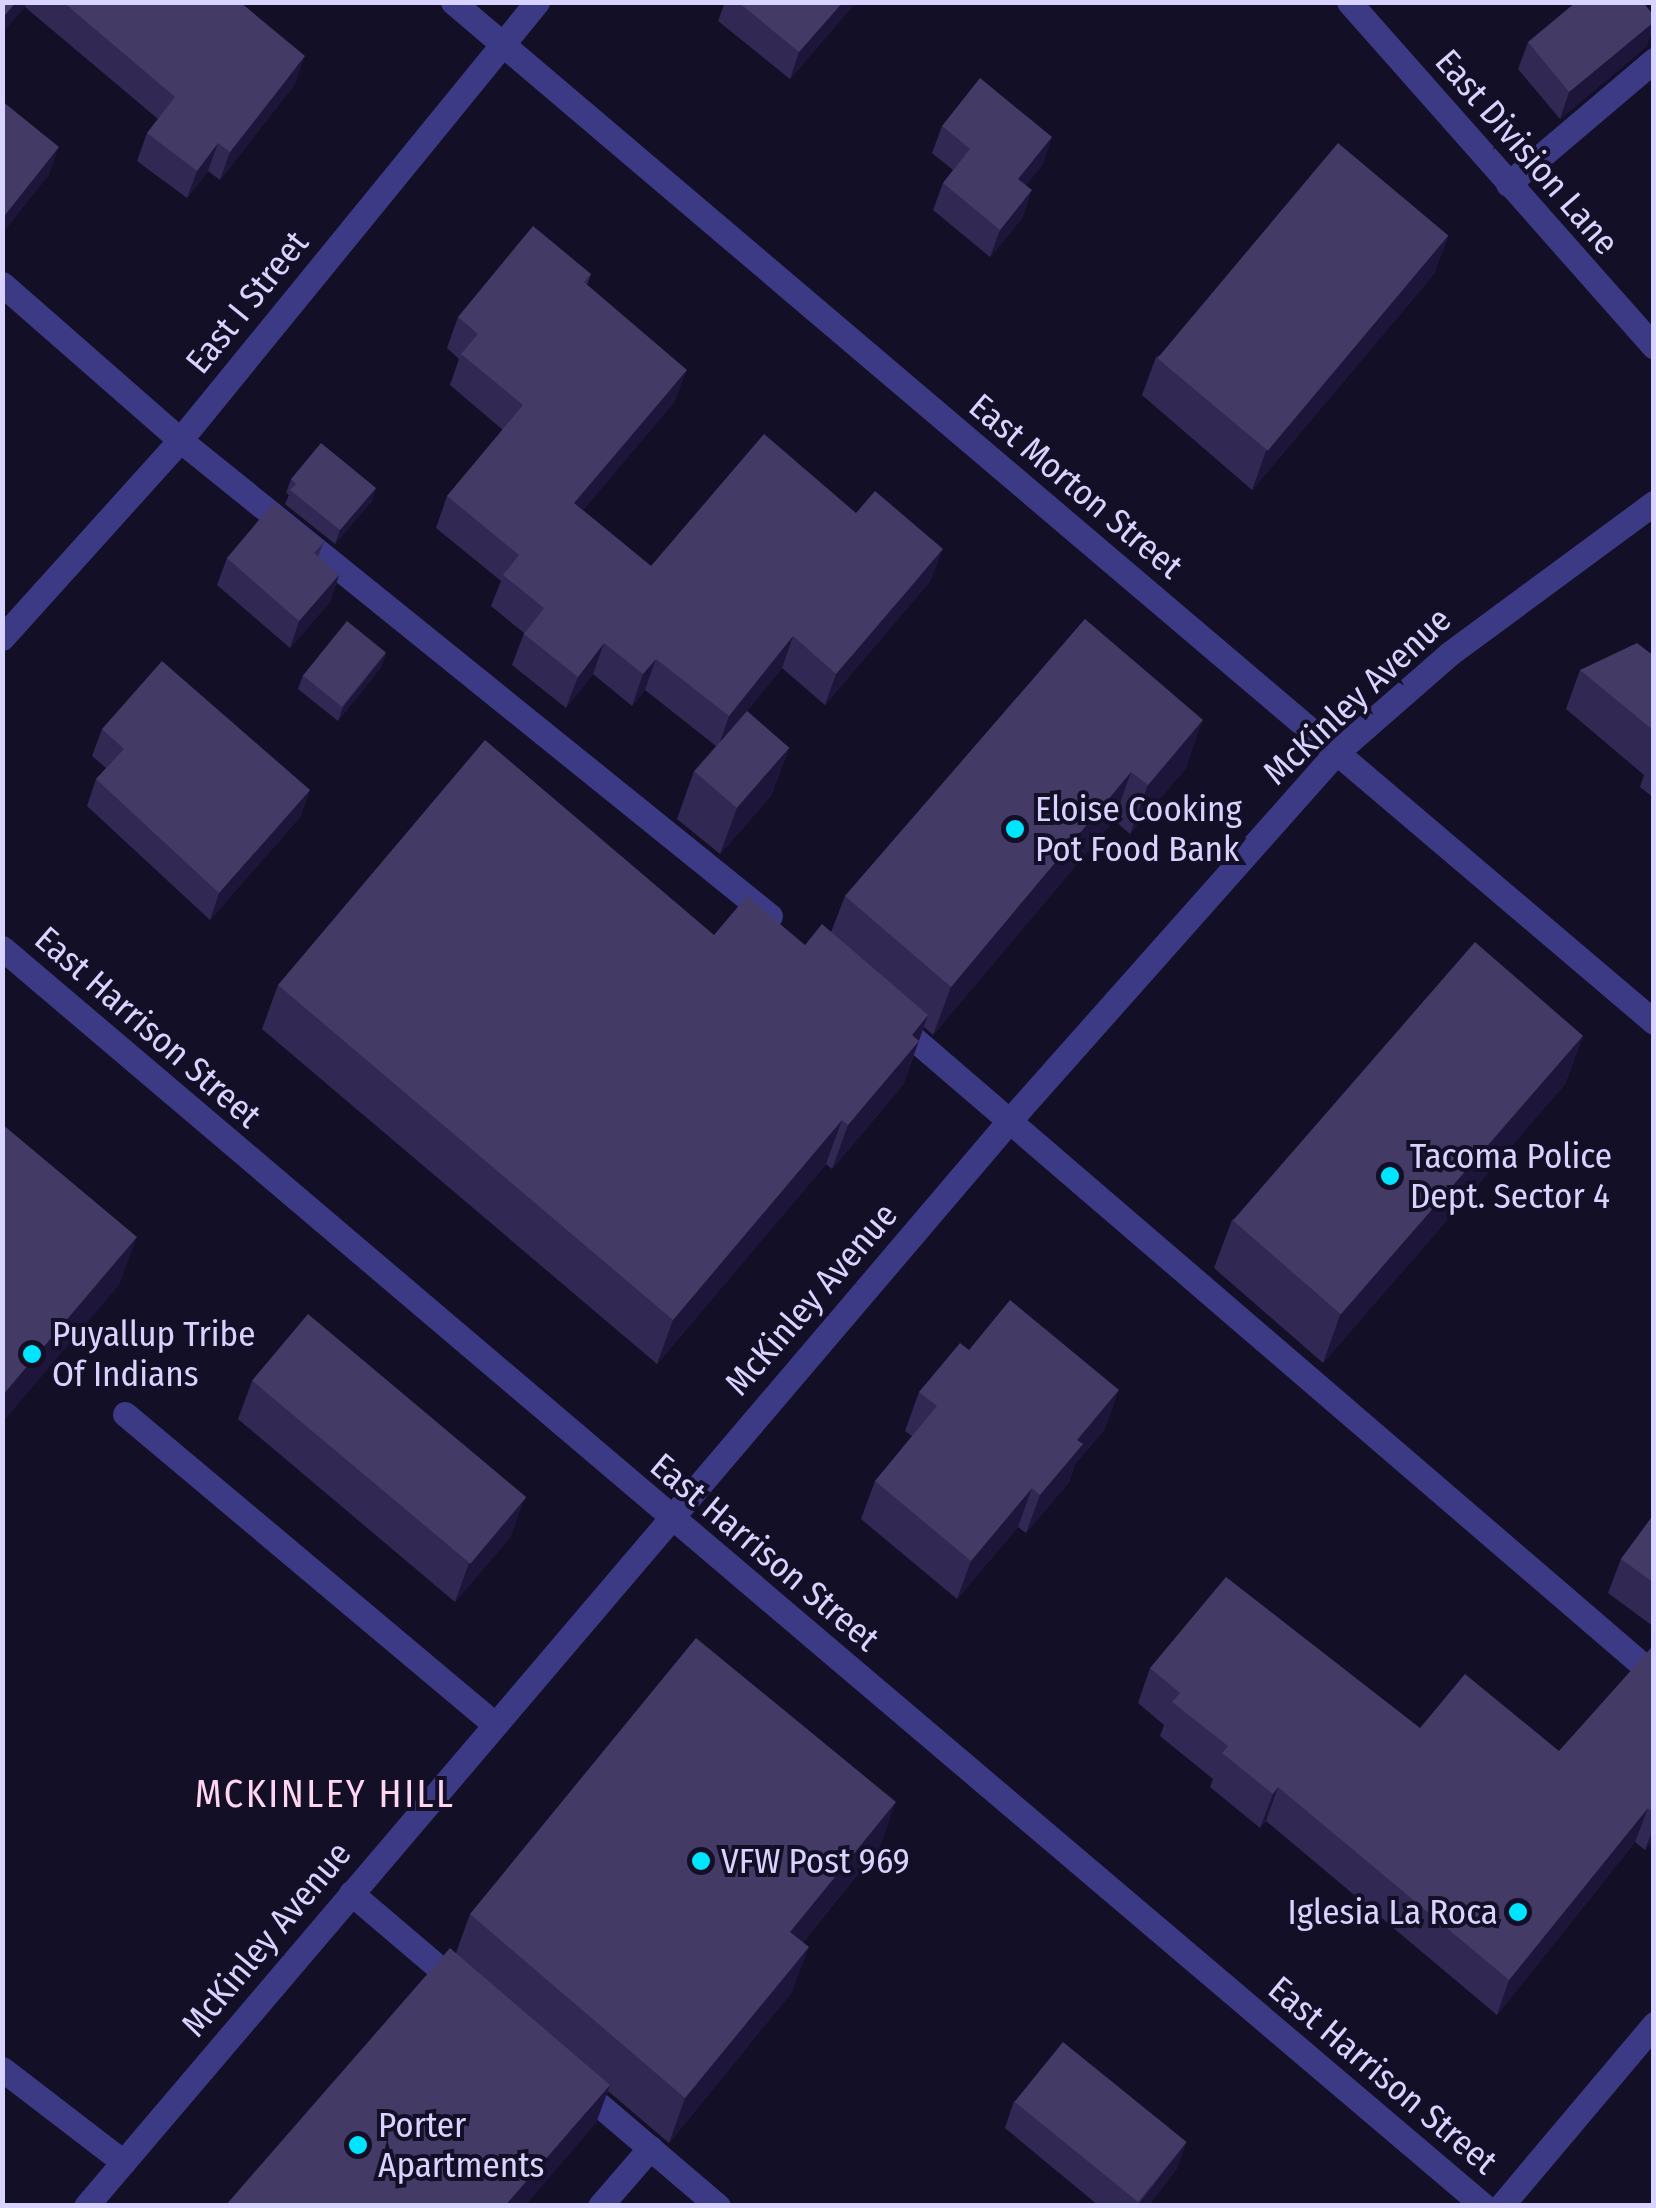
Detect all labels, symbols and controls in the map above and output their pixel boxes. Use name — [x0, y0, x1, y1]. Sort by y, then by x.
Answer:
street label: East Division Lane — [1427, 41, 1627, 263]
street label: East I Street — [177, 222, 317, 382]
street label: East Morton Street — [961, 385, 1191, 587]
street label: McKinley Avenue — [1255, 599, 1459, 793]
place label: Eloise Cooking Pot Food Bank — [1035, 788, 1242, 870]
marker: Eloise Cooking Pot Food Bank — [1004, 818, 1026, 840]
street label: East Harrison Street — [27, 918, 269, 1136]
place label: Tacoma Police Dept. Sector 4 — [1410, 1135, 1612, 1217]
marker: Tacoma Police Dept. Sector 4 — [1379, 1165, 1401, 1187]
street label: McKinley Avenue — [716, 1194, 906, 1404]
place label: Puyallup Tribe Of Indians — [52, 1313, 255, 1395]
marker: Puyallup Tribe Of Indians — [21, 1343, 43, 1365]
street label: East Harrison Street — [642, 1444, 888, 1660]
district label: MCKINLEY HILL — [195, 1772, 455, 1818]
street label: McKinley Avenue — [172, 1833, 360, 2045]
place label: VFW Post 969 — [721, 1840, 910, 1882]
marker: VFW Post 969 — [690, 1850, 712, 1872]
place label: Iglesia La Roca — [1288, 1891, 1498, 1933]
marker: Iglesia La Roca — [1507, 1901, 1529, 1923]
street label: East Harrison Street — [1260, 1967, 1506, 2183]
place label: Porter Apartments — [378, 2104, 545, 2186]
marker: Porter Apartments — [347, 2134, 369, 2156]

